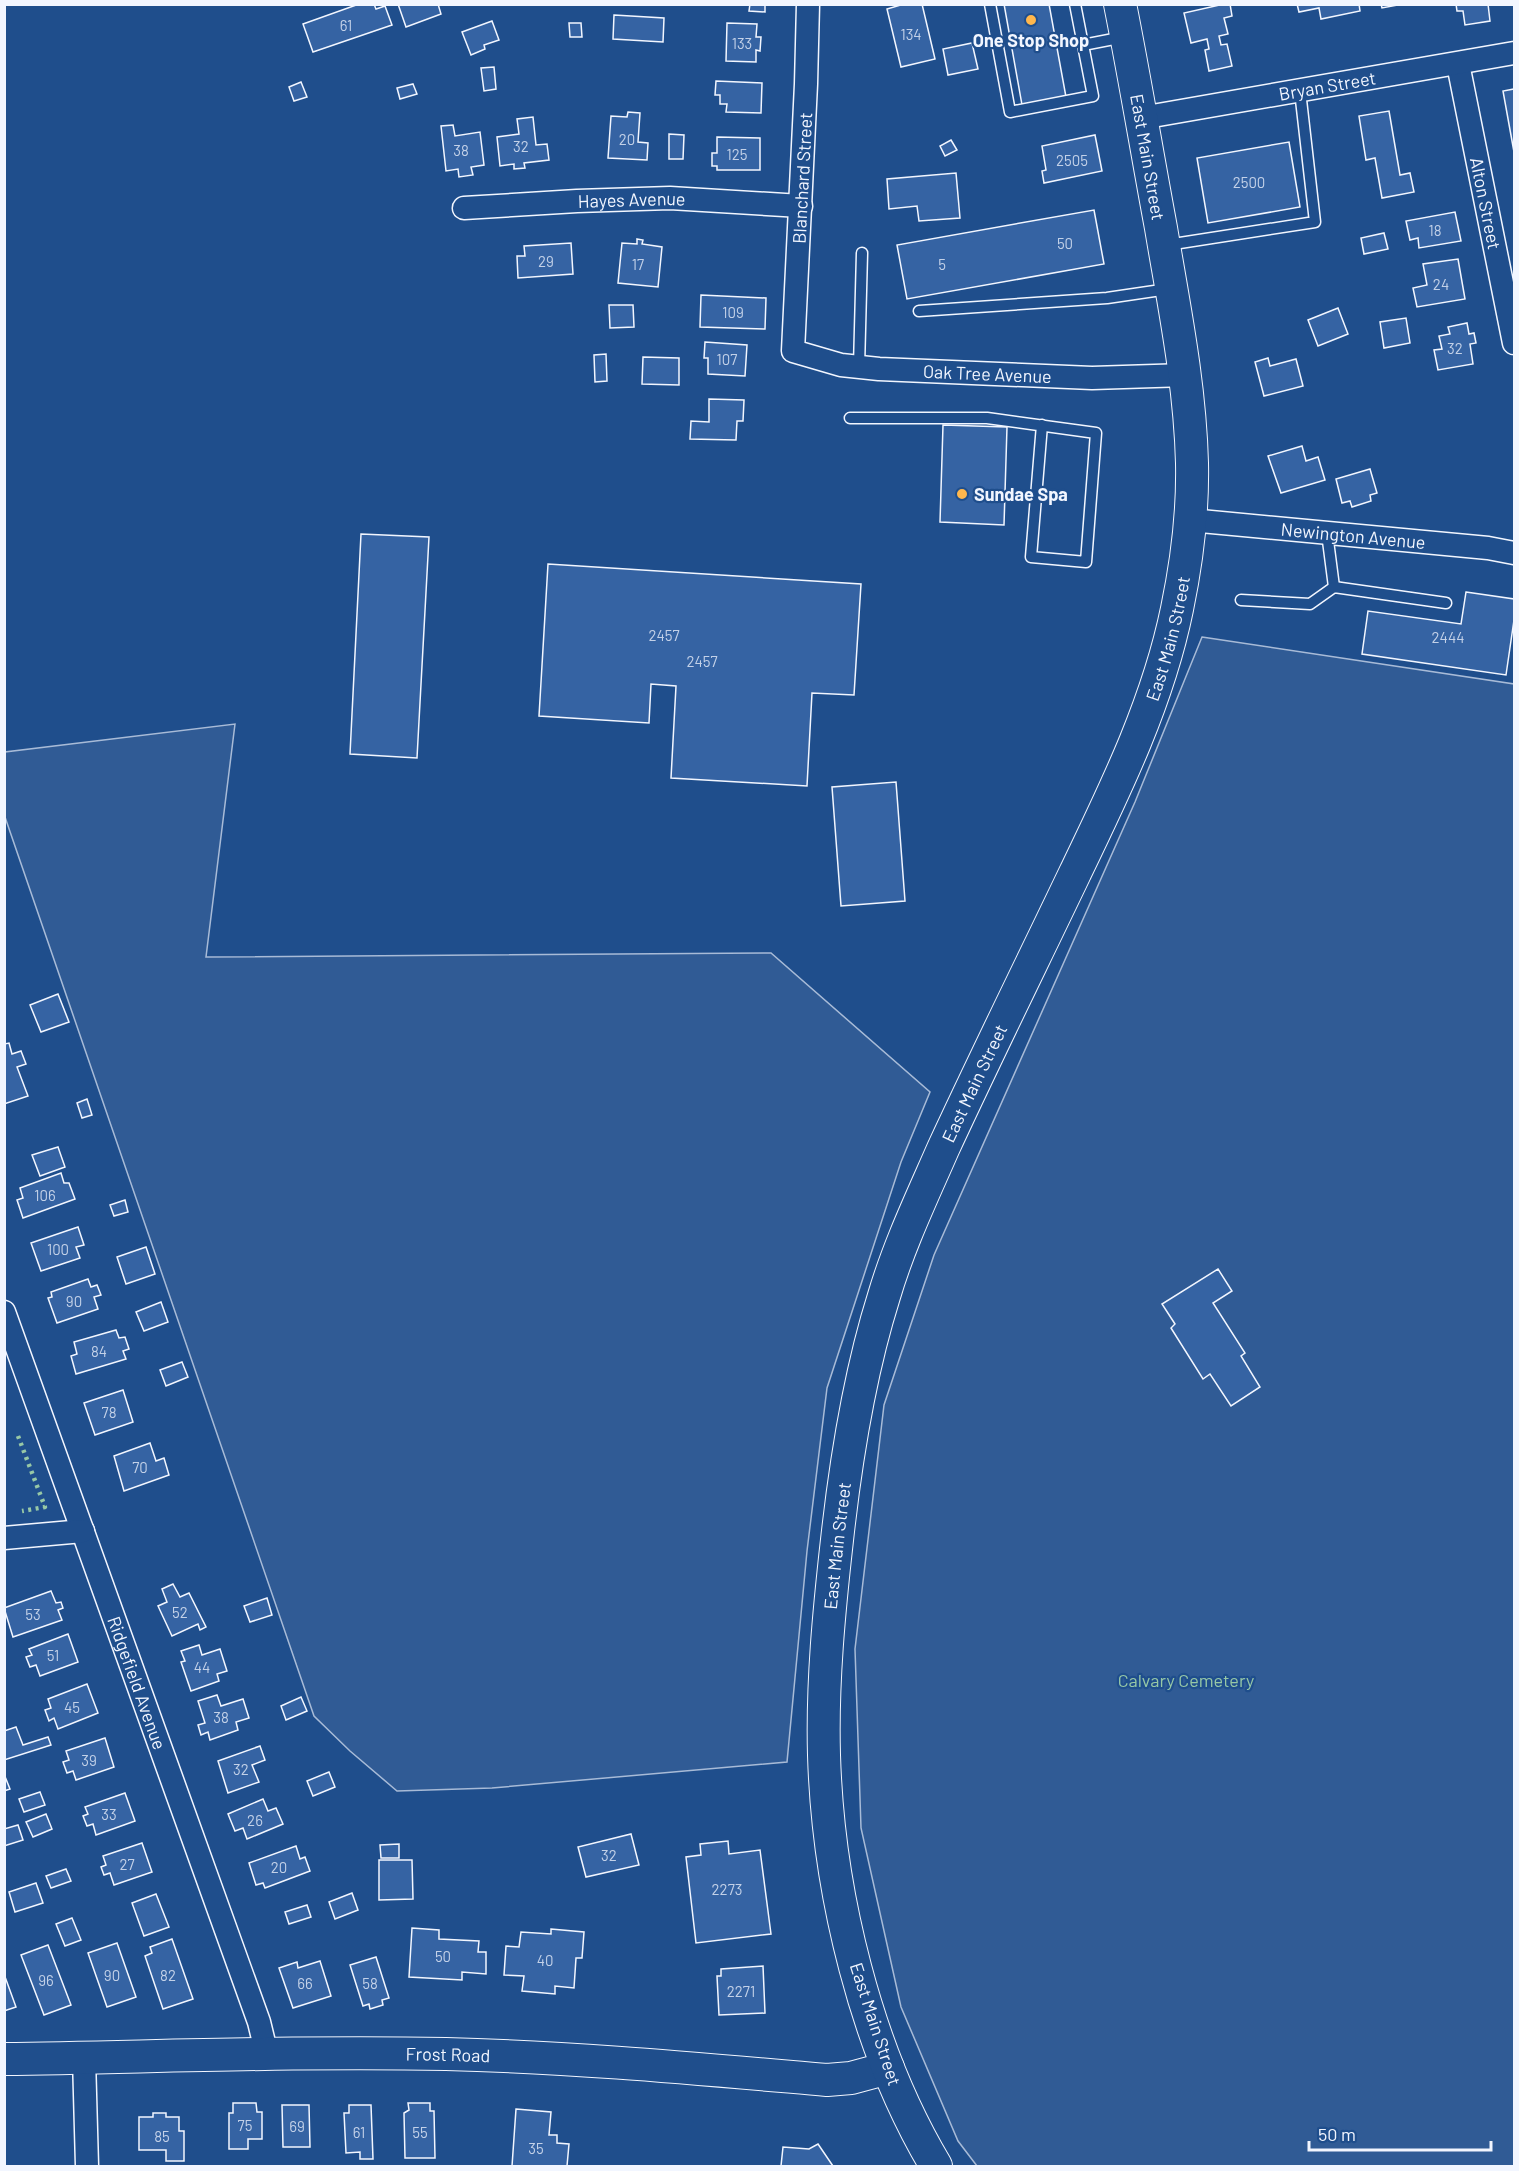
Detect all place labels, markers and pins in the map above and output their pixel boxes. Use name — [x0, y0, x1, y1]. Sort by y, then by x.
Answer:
marker: One Stop Shop — [1024, 13, 1038, 27]
place label: One Stop Shop — [973, 29, 1089, 51]
place label: Sundae Spa — [974, 483, 1068, 505]
marker: Sundae Spa — [955, 487, 969, 501]

